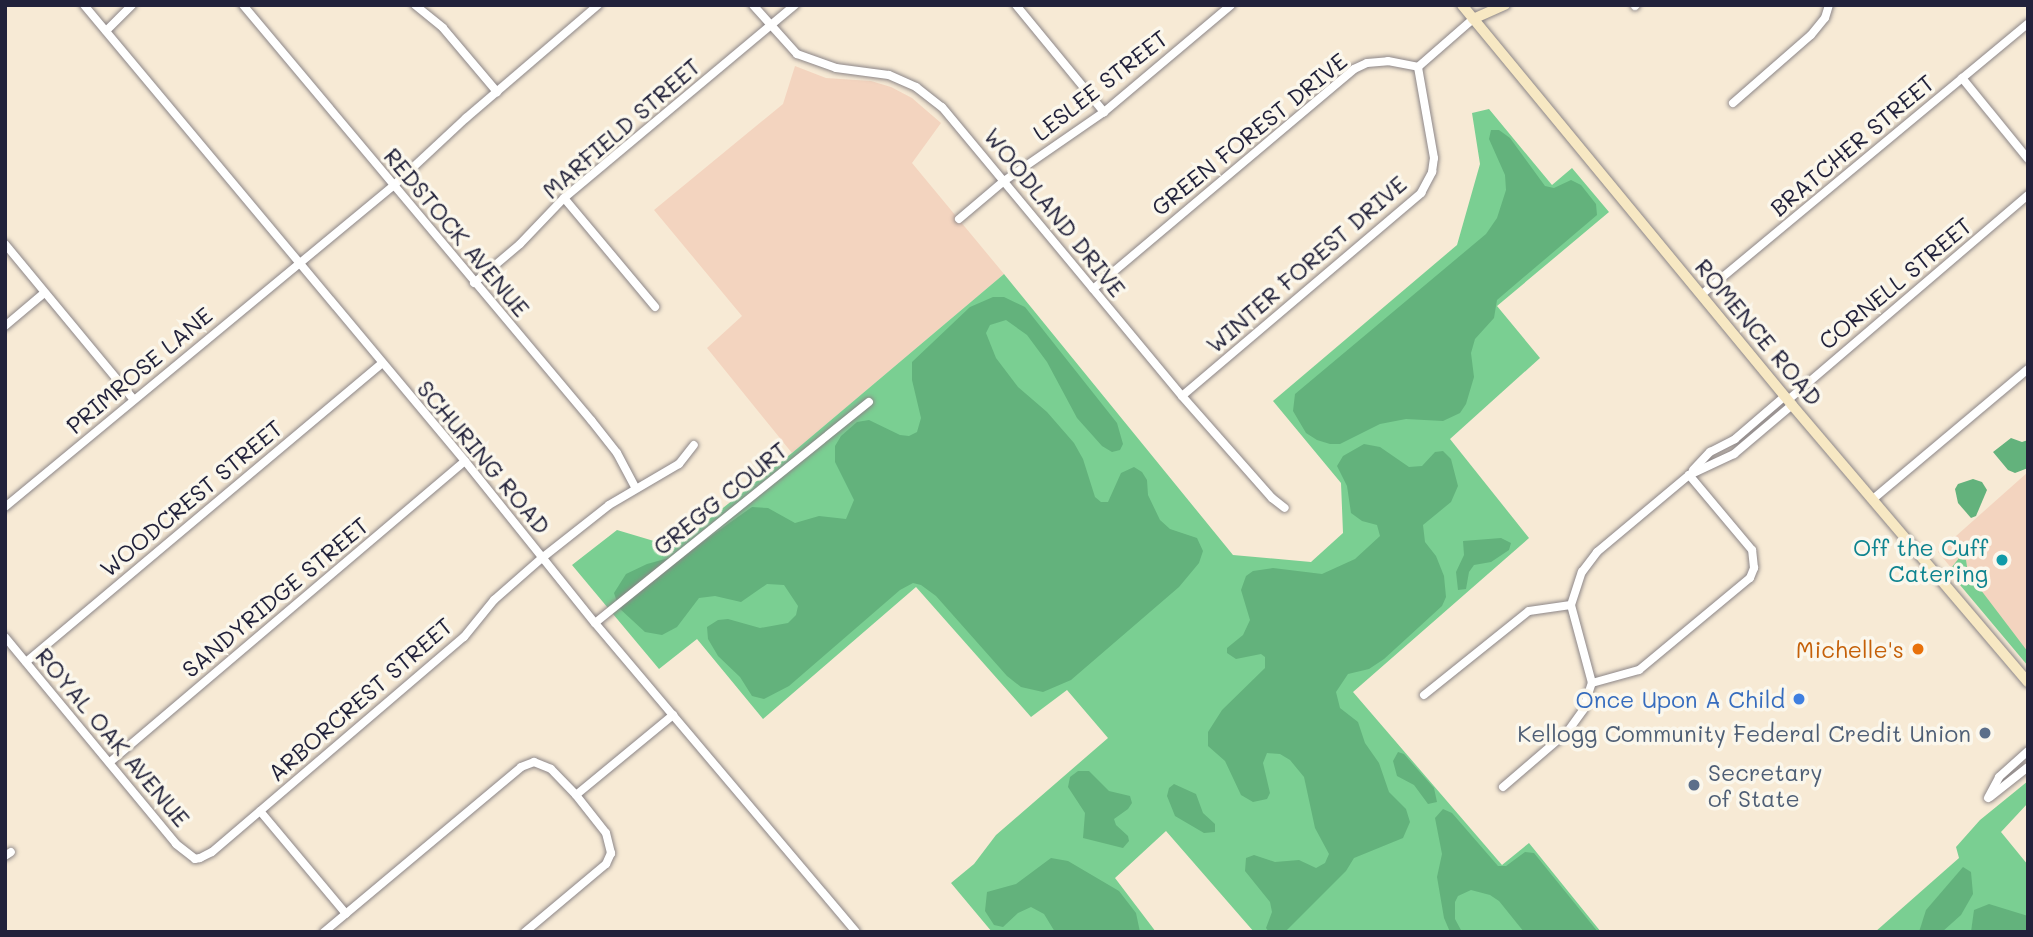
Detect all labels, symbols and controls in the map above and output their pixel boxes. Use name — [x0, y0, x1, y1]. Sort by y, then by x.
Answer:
street label: LESLEE STREET — [1027, 24, 1173, 146]
street label: GREEN FOREST DRIVE — [1146, 47, 1352, 221]
street label: MARFIELD STREET — [536, 52, 706, 204]
street label: BRATCHER STREET — [1764, 68, 1940, 222]
street label: WOODLAND DRIVE — [978, 122, 1132, 302]
street label: REDSTOCK AVENUE — [378, 142, 536, 322]
street label: WINTER FOREST DRIVE — [1200, 170, 1412, 358]
street label: CORNELL STREET — [1813, 211, 1977, 355]
street label: ROMENCE ROAD — [1690, 253, 1828, 411]
street label: PRIMROSE LANE — [60, 301, 218, 439]
street label: SCHURING ROAD — [412, 375, 556, 539]
street label: WOODCREST STREET — [94, 414, 288, 582]
street label: GREGG COURT — [648, 436, 792, 560]
street label: SANDYRIDGE STREET — [176, 511, 374, 683]
place label: Off the Cuff Catering — [1853, 533, 1988, 587]
marker: Off the Cuff Catering — [1994, 552, 2010, 568]
street label: ARBORCREST STREET — [262, 611, 458, 787]
place label: Michelle's — [1796, 635, 1904, 663]
marker: Michelle's — [1910, 641, 1926, 657]
street label: ROYAL OAK AVENUE — [30, 642, 196, 832]
place label: Once Upon A Child — [1576, 685, 1785, 713]
marker: Once Upon A Child — [1791, 691, 1807, 707]
place label: Kellogg Community Federal Credit Union — [1517, 719, 1971, 747]
marker: Kellogg Community Federal Credit Union — [1977, 725, 1993, 741]
place label: Secretary of State — [1708, 758, 1822, 812]
marker: Secretary of State — [1686, 777, 1702, 793]

